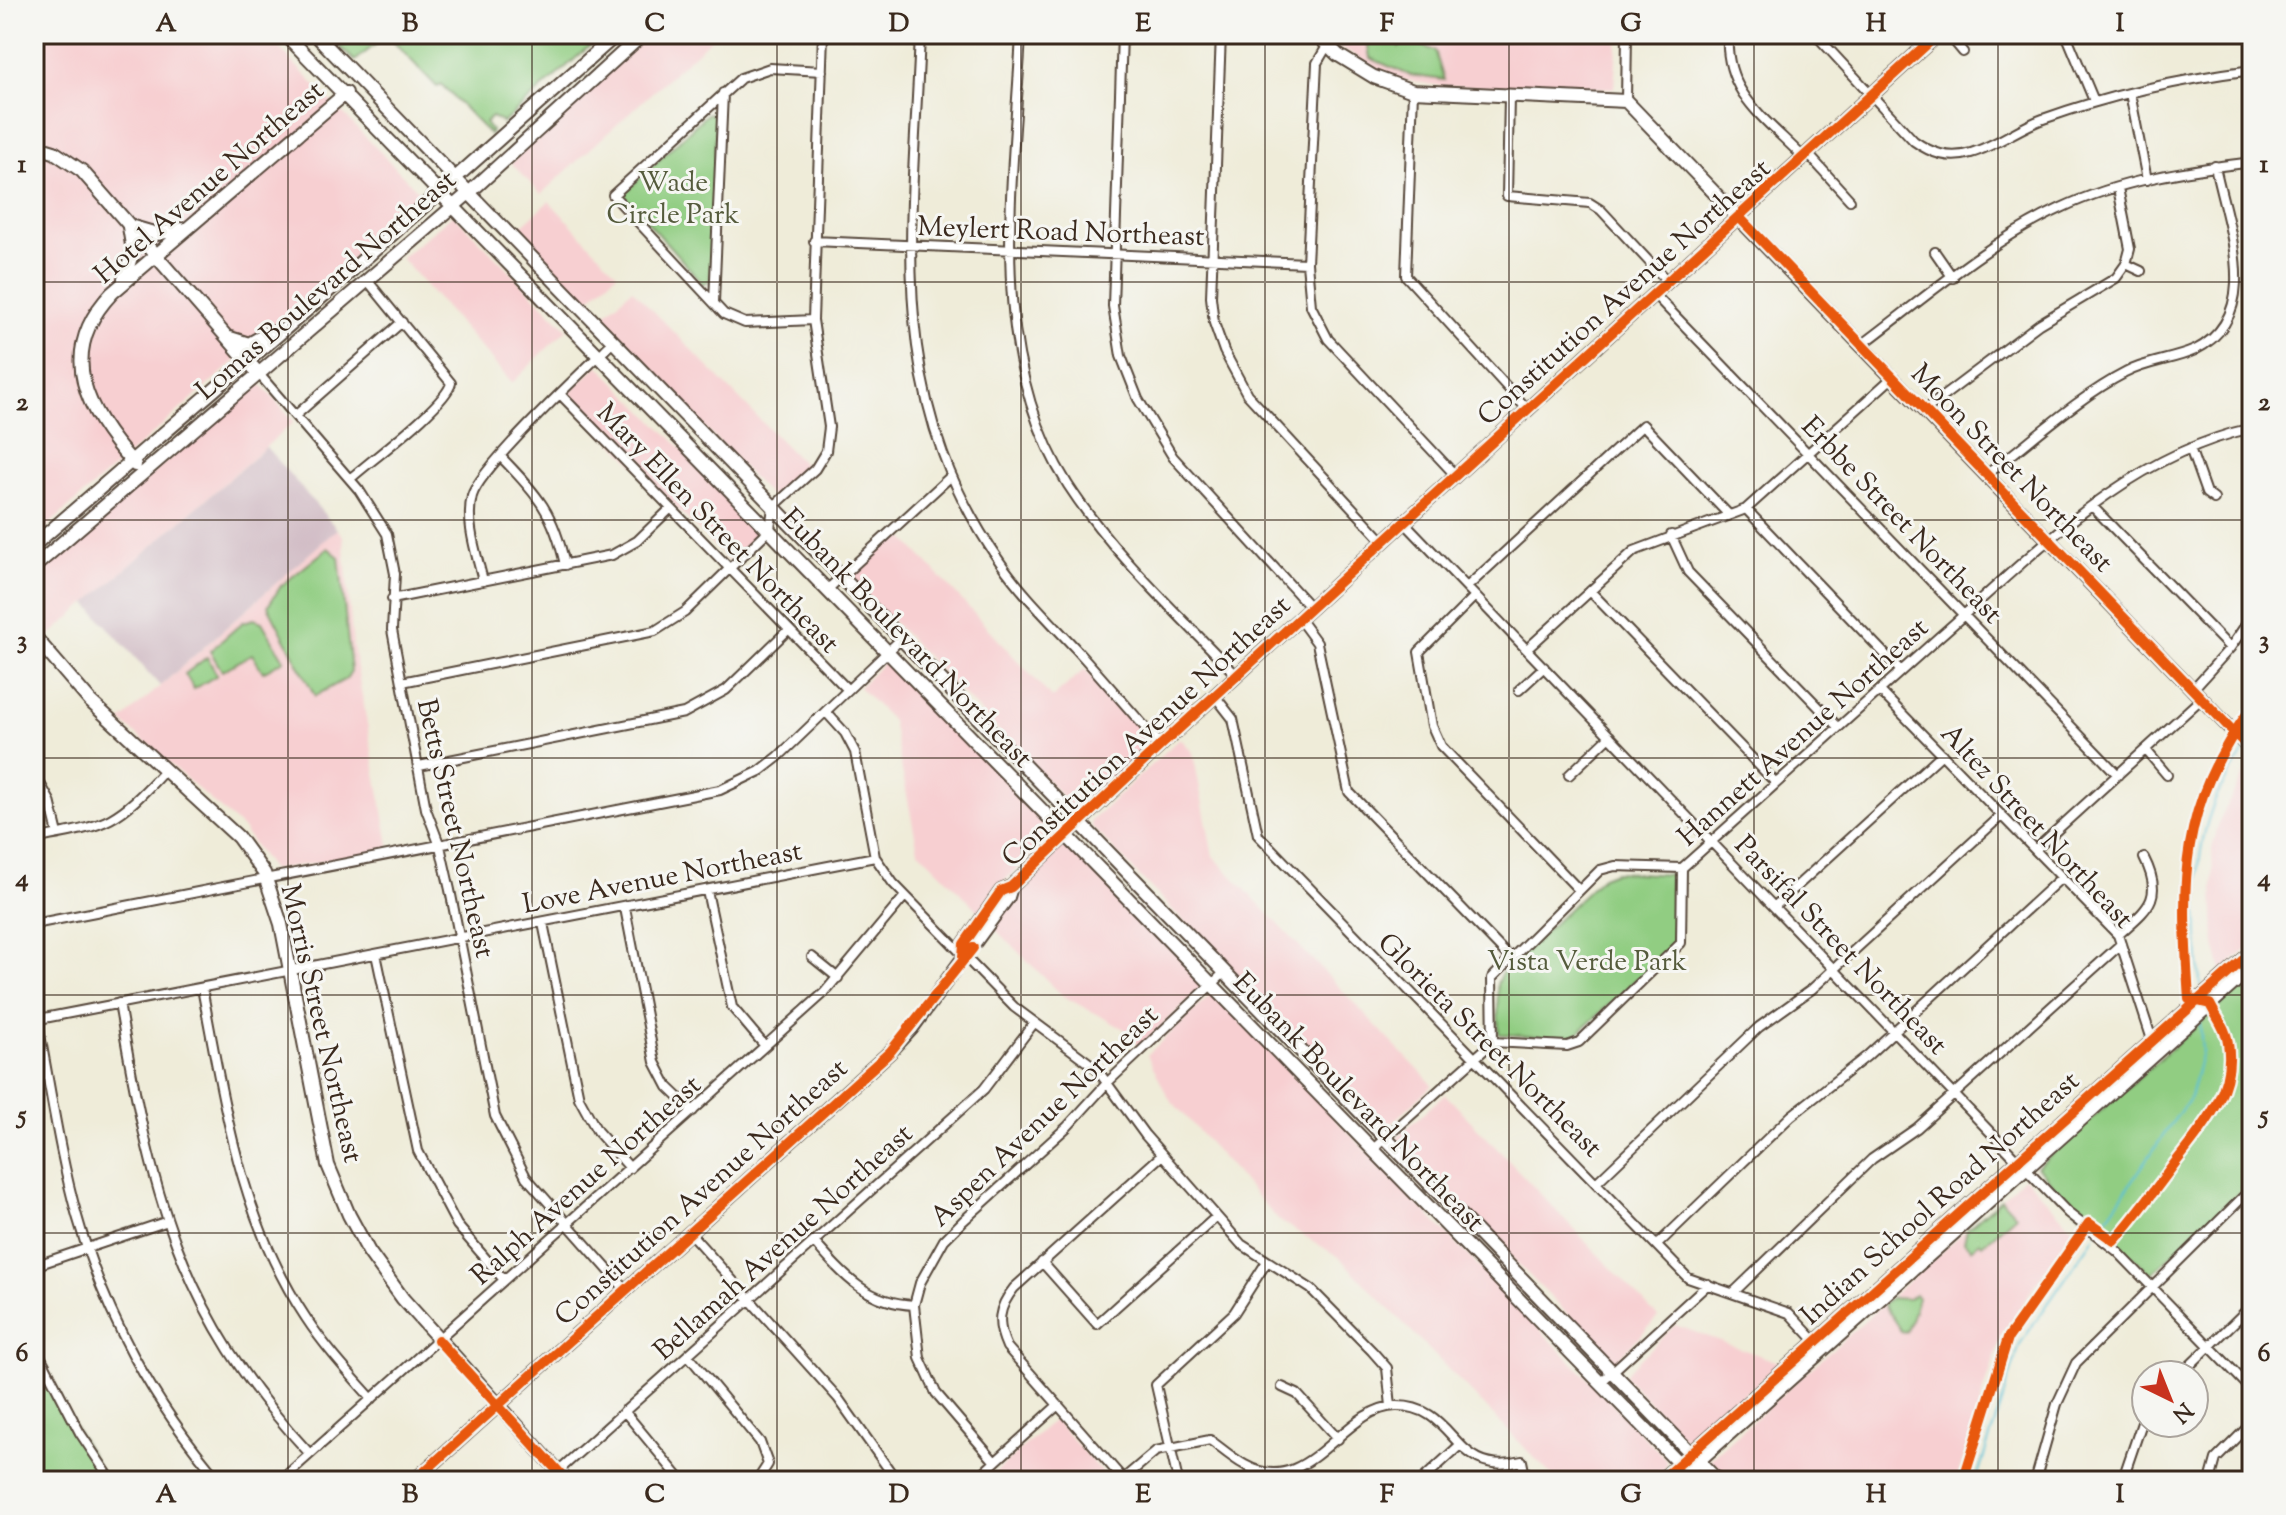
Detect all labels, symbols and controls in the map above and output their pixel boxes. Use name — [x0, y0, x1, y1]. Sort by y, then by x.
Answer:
text: A — [155, 6, 177, 43]
text: B — [402, 6, 419, 43]
text: C — [645, 6, 665, 43]
text: D — [889, 6, 909, 43]
text: E — [1135, 6, 1151, 43]
text: F — [1380, 6, 1395, 43]
text: G — [1620, 6, 1642, 43]
text: H — [1866, 6, 1887, 43]
text: I — [2116, 6, 2125, 43]
street label: Hotel Avenue Northeast — [86, 72, 334, 295]
text: 1 — [18, 147, 27, 184]
text: 1 — [2260, 147, 2269, 184]
street label: Constitution Avenue Northeast — [1469, 150, 1781, 436]
street label: Lomas Boulevard Northeast — [188, 161, 466, 411]
park label: Wade Circle Park — [606, 164, 740, 236]
street label: Meylert Road Northeast — [917, 208, 1206, 258]
street label: Moon Street Northeast — [1900, 356, 2122, 583]
text: 2 — [16, 385, 29, 422]
text: 2 — [2258, 385, 2271, 422]
street label: Mary Ellen Street Northeast — [586, 395, 848, 664]
street label: Erbbe Street Northeast — [1791, 408, 2011, 634]
street label: Eubank Boulevard Northeast — [771, 500, 1041, 778]
street label: Constitution Avenue Northeast — [994, 587, 1301, 877]
street label: Hannett Avenue Northeast — [1670, 609, 1939, 857]
text: 3 — [17, 623, 27, 660]
text: 3 — [2259, 623, 2269, 660]
street label: Betts Street Northeast — [405, 695, 503, 963]
street label: Altez Street Northeast — [1930, 715, 2142, 939]
street label: Parsifal Street Northeast — [1724, 827, 1956, 1065]
street label: Love Avenue Northeast — [519, 832, 806, 926]
text: 4 — [14, 861, 29, 898]
text: 4 — [2256, 861, 2271, 898]
street label: Morris Street Northeast — [269, 880, 372, 1167]
street label: Glorieta Street Northeast — [1367, 925, 1611, 1168]
park label: Vista Verde Park — [1487, 943, 1687, 983]
street label: Eubank Boulevard Northeast — [1223, 964, 1493, 1242]
street label: Aspen Avenue Northeast — [922, 997, 1169, 1237]
street label: Constitution Avenue Northeast — [546, 1050, 858, 1336]
street label: Indian School Road Northeast — [1793, 1063, 2090, 1336]
street label: Ralph Avenue Northeast — [463, 1066, 711, 1296]
text: 5 — [16, 1098, 27, 1135]
text: 5 — [2258, 1098, 2269, 1135]
street label: Bellamah Avenue Northeast — [645, 1115, 923, 1371]
text: 6 — [16, 1336, 29, 1373]
text: 6 — [2258, 1336, 2271, 1373]
north arrow — [2130, 1359, 2210, 1439]
text: N — [2164, 1394, 2199, 1429]
text: A — [155, 1477, 177, 1514]
text: B — [402, 1477, 419, 1514]
text: C — [645, 1477, 665, 1514]
text: D — [889, 1477, 909, 1514]
text: E — [1135, 1477, 1151, 1514]
text: F — [1380, 1477, 1395, 1514]
text: G — [1620, 1477, 1642, 1514]
text: H — [1866, 1477, 1887, 1514]
text: I — [2116, 1477, 2125, 1514]

